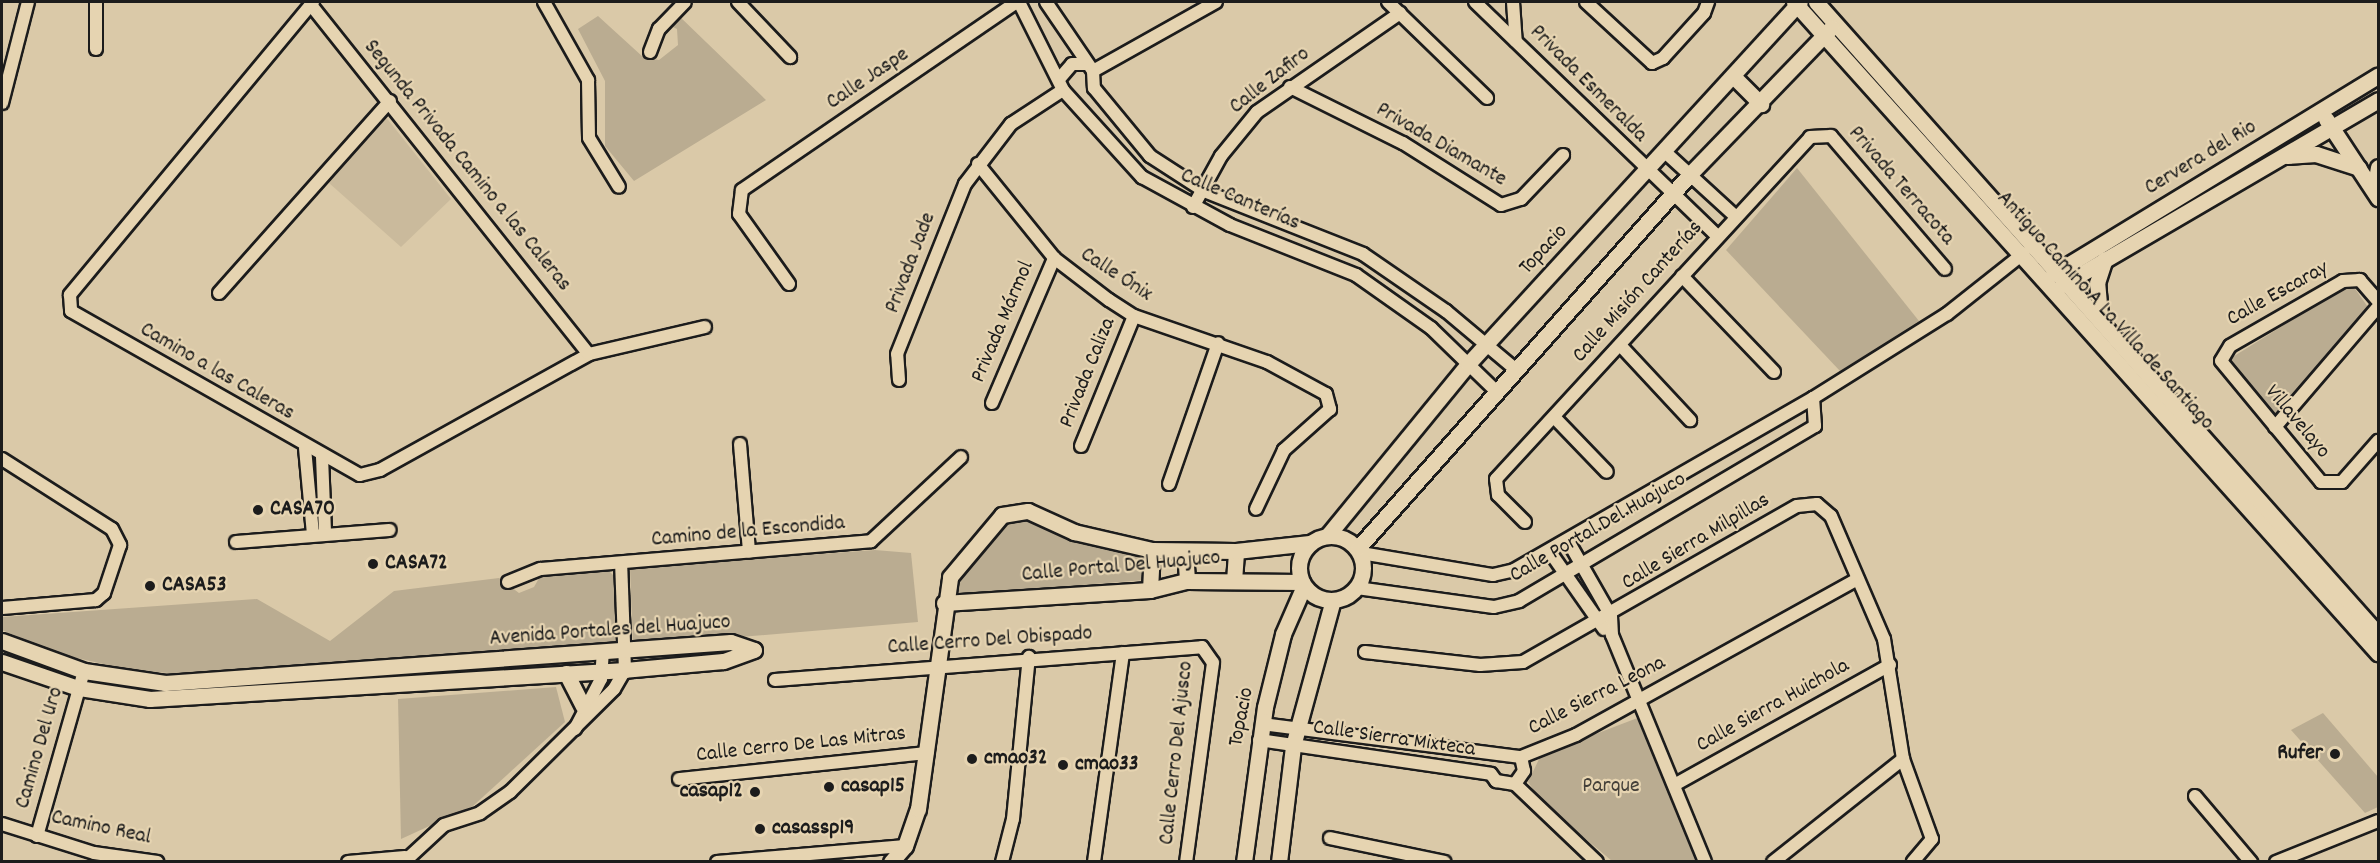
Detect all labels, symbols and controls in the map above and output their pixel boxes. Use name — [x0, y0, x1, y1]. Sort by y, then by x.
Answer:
street label: Privada Esmeralda — [1524, 20, 1652, 148]
street label: Segunda Privada Camino a las Caleras — [357, 35, 577, 297]
street label: Calle Jaspe — [822, 42, 914, 116]
street label: Calle Zafiro — [1225, 42, 1315, 120]
street label: Privada Diamante — [1371, 97, 1511, 193]
street label: Cervera del Rio — [2140, 114, 2262, 202]
street label: Privada Terracota — [1842, 121, 1960, 251]
street label: Calle Canterías — [1176, 163, 1304, 237]
street label: Antiguo Camino A La Villa de Santiago — [1991, 186, 2219, 436]
street label: Privada Jade — [880, 209, 942, 317]
street label: Calle Misión Canterías — [1567, 215, 1709, 369]
street label: Topacio — [1514, 219, 1574, 281]
street label: Calle Ónix — [1075, 242, 1157, 308]
street label: Calle Escaray — [2223, 255, 2333, 333]
street label: Privada Mármol — [966, 257, 1040, 387]
street label: Privada Caliza — [1054, 314, 1122, 432]
street label: Camino a las Caleras — [135, 317, 299, 427]
street label: Villavelayo — [2258, 380, 2336, 464]
street label: Calle Portal Del Huajuco — [1505, 467, 1691, 589]
street label: Calle Sierra Milpillas — [1617, 487, 1775, 597]
place label: CASA70 — [270, 497, 335, 523]
marker: CASA70 — [251, 503, 265, 517]
street label: Camino de la Escondida — [650, 510, 846, 554]
street label: Calle Portal Del Huajuco — [1021, 545, 1221, 589]
place label: CASA72 — [385, 551, 448, 577]
marker: CASA72 — [366, 557, 380, 571]
place label: CASA53 — [162, 573, 227, 599]
marker: CASA53 — [143, 579, 157, 593]
street label: Avenida Portales del Huajuco — [489, 609, 731, 653]
street label: Calle Cerro Del Obispado — [887, 621, 1093, 661]
street label: Calle Sierra Leona — [1524, 650, 1670, 742]
street label: Calle Sierra Huichola — [1692, 653, 1854, 759]
street label: Calle Cerro Del Ajusco — [1154, 660, 1200, 846]
street label: Camino Del Uro — [10, 684, 70, 812]
street label: Topacio — [1223, 685, 1261, 749]
street label: Calle Sierra Mixteca — [1311, 715, 1477, 763]
street label: Calle Cerro De Las Mitras — [695, 721, 907, 769]
place label: Rufer — [2277, 741, 2323, 767]
place label: cmao32 — [984, 746, 1047, 772]
marker: Rufer — [2328, 747, 2342, 761]
marker: cmao32 — [965, 752, 979, 766]
place label: cmao33 — [1075, 752, 1139, 778]
marker: cmao33 — [1056, 758, 1070, 772]
place label: casap15 — [841, 774, 905, 800]
park label: Parque — [1582, 774, 1640, 800]
place label: casap12 — [680, 779, 743, 805]
marker: casap15 — [822, 780, 836, 794]
marker: casap12 — [748, 785, 762, 799]
street label: Camino Real — [49, 805, 153, 851]
place label: casassp19 — [772, 816, 854, 842]
marker: casassp19 — [753, 822, 767, 836]

